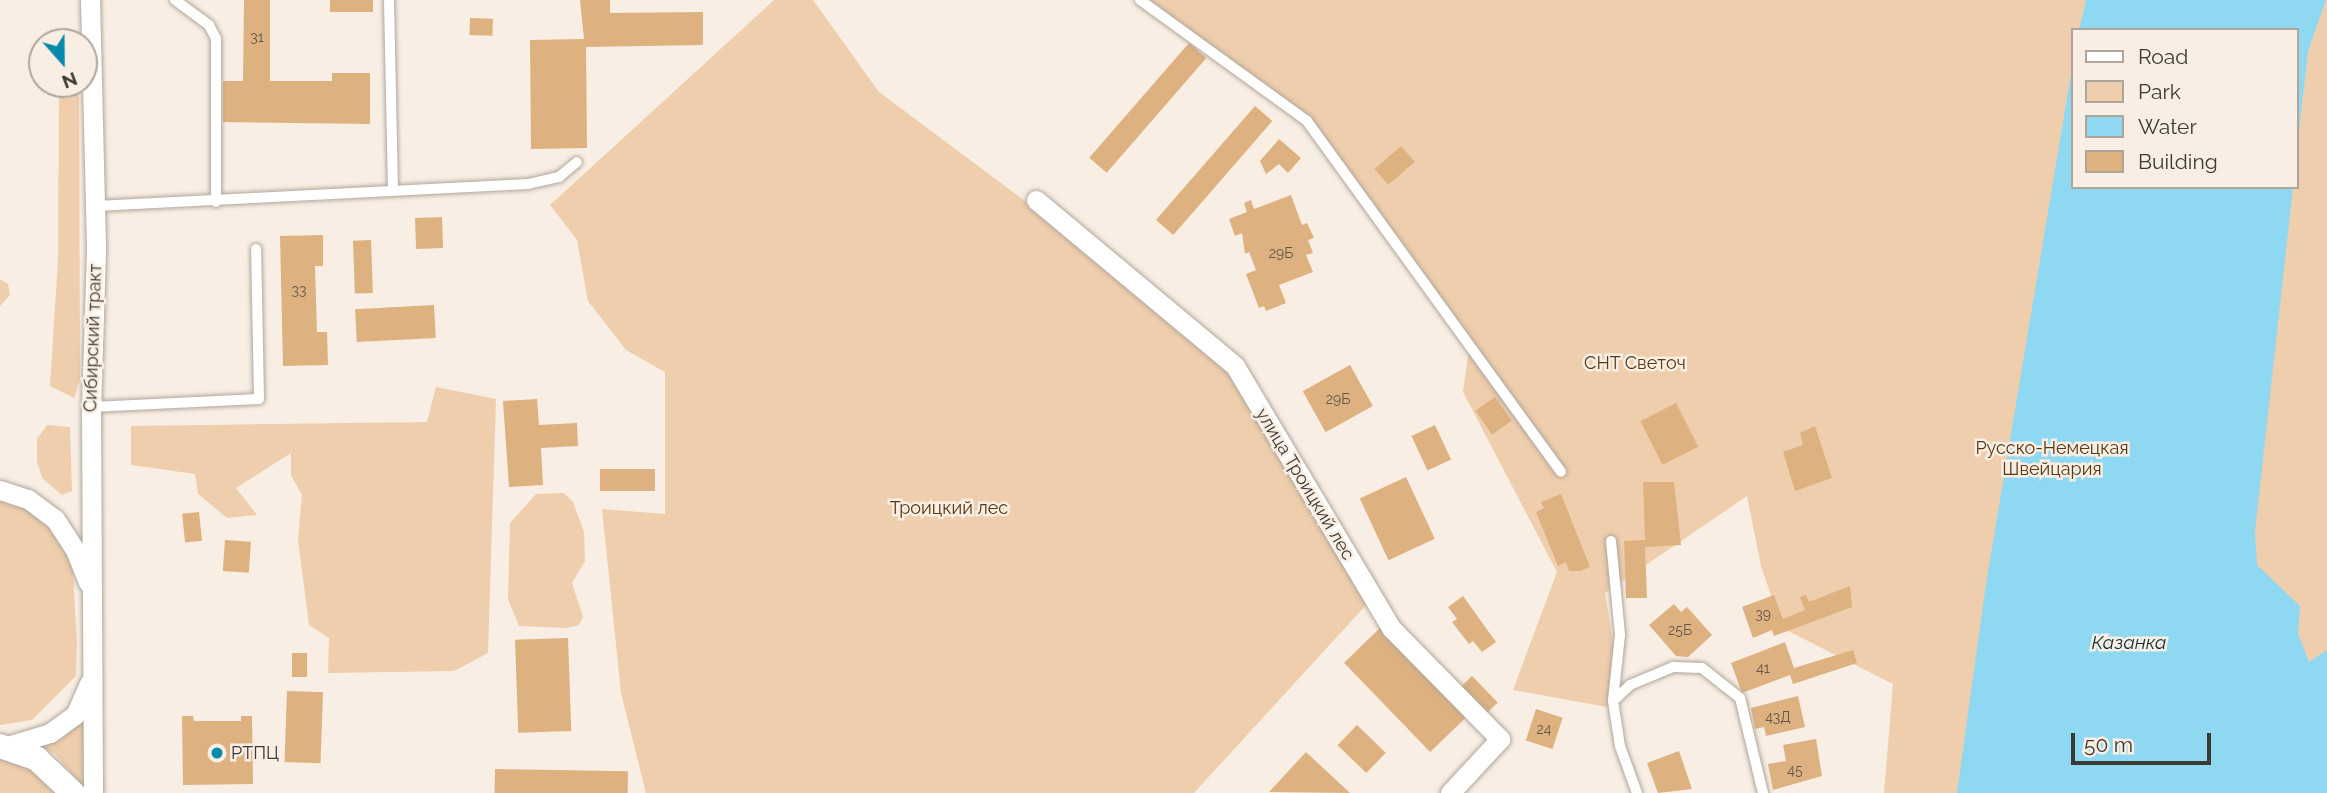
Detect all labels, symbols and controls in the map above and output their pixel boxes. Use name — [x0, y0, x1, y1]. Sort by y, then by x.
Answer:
north arrow — [28, 28, 98, 98]
legend — [2072, 28, 2299, 189]
house number: 31 — [250, 29, 264, 45]
text: Road — [2138, 44, 2188, 69]
text: N — [59, 68, 81, 94]
text: Park — [2138, 79, 2181, 104]
text: Water — [2138, 114, 2197, 139]
text: Building — [2138, 149, 2218, 174]
house number: 29Б — [1269, 245, 1293, 261]
street label: Сибирский тракт — [80, 263, 106, 413]
house number: 33 — [292, 282, 306, 298]
park label: СНТ Светоч — [1584, 352, 1686, 374]
house number: 29Б — [1326, 391, 1350, 407]
street label: улица Троицкий лес — [1251, 404, 1359, 564]
park label: Русско-Немецкая Швейцария — [1975, 438, 2129, 480]
park label: Троицкий лес — [890, 497, 1008, 519]
house number: 39 — [1755, 606, 1771, 622]
house number: 25Б — [1668, 622, 1692, 638]
water label: Казанка — [2092, 632, 2166, 654]
house number: 41 — [1756, 660, 1770, 676]
house number: 43Д — [1765, 709, 1791, 725]
scale bar — [2075, 720, 2215, 764]
house number: 24 — [1537, 721, 1551, 737]
text: 50 m — [2084, 732, 2133, 757]
place label: РТПЦ — [231, 742, 279, 764]
marker: РТПЦ — [209, 745, 225, 761]
house number: 45 — [1787, 762, 1803, 778]

